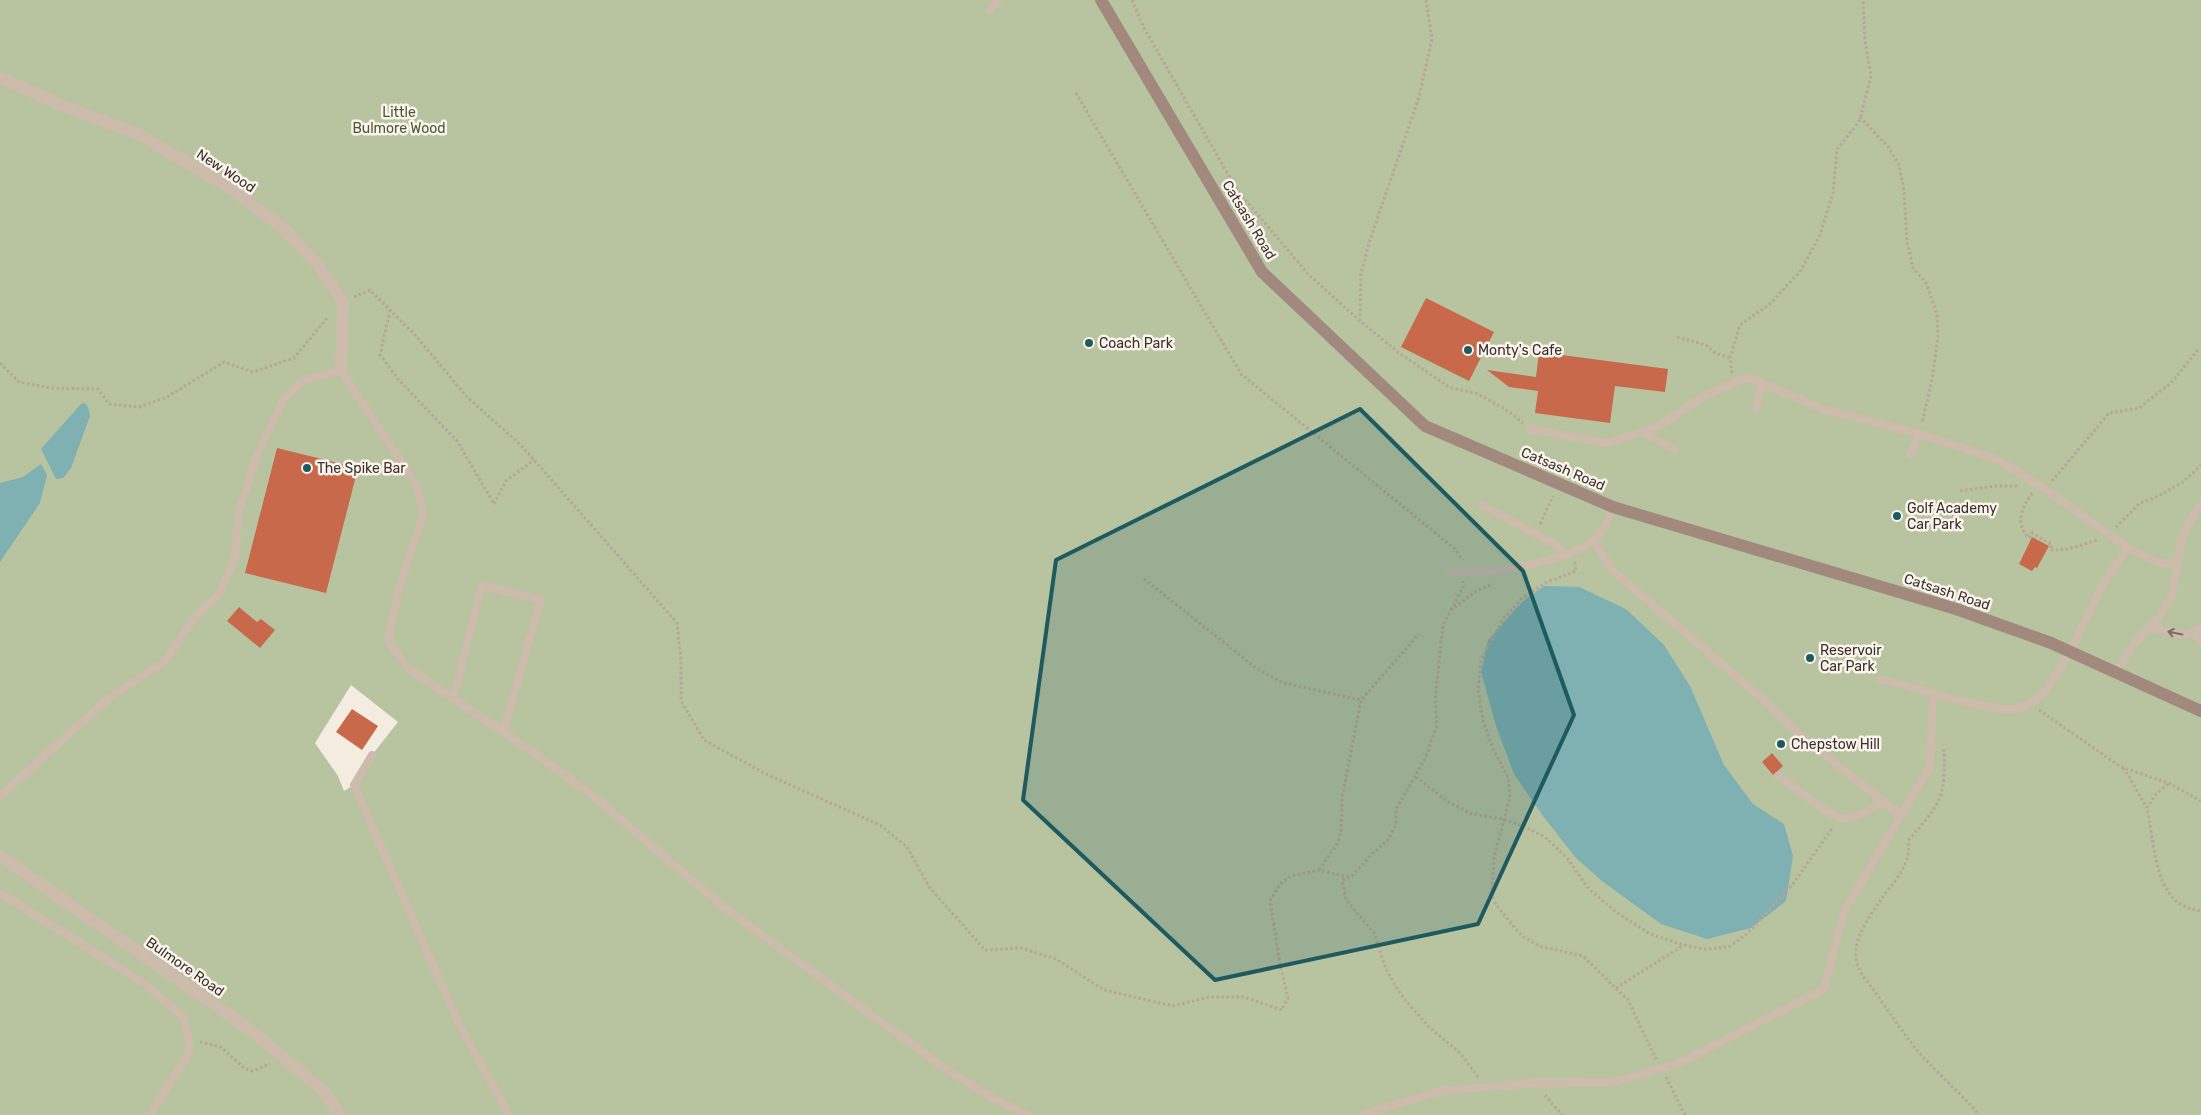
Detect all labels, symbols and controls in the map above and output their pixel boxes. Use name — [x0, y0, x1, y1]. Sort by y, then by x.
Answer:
park label: Little Bulmore Wood — [352, 104, 446, 137]
street label: New Wood — [193, 146, 259, 196]
street label: Catsash Road — [1219, 177, 1279, 263]
place label: Coach Park — [1099, 335, 1174, 352]
marker: Coach Park — [1083, 337, 1095, 349]
place label: Monty's Cafe — [1478, 342, 1562, 359]
marker: Monty's Cafe — [1462, 344, 1474, 356]
street label: Catsash Road — [1518, 444, 1608, 494]
place label: The Spike Bar — [317, 460, 406, 477]
marker: The Spike Bar — [301, 462, 313, 474]
place label: Golf Academy Car Park — [1907, 500, 1997, 533]
marker: Golf Academy Car Park — [1891, 510, 1903, 522]
street label: Catsash Road — [1902, 570, 1992, 614]
one-way arrow — [2168, 628, 2184, 637]
place label: Reservoir Car Park — [1820, 642, 1882, 675]
marker: Reservoir Car Park — [1804, 652, 1816, 664]
place label: Chepstow Hill — [1791, 736, 1880, 753]
marker: Chepstow Hill — [1775, 738, 1787, 750]
street label: Bulmore Road — [143, 934, 227, 1000]

